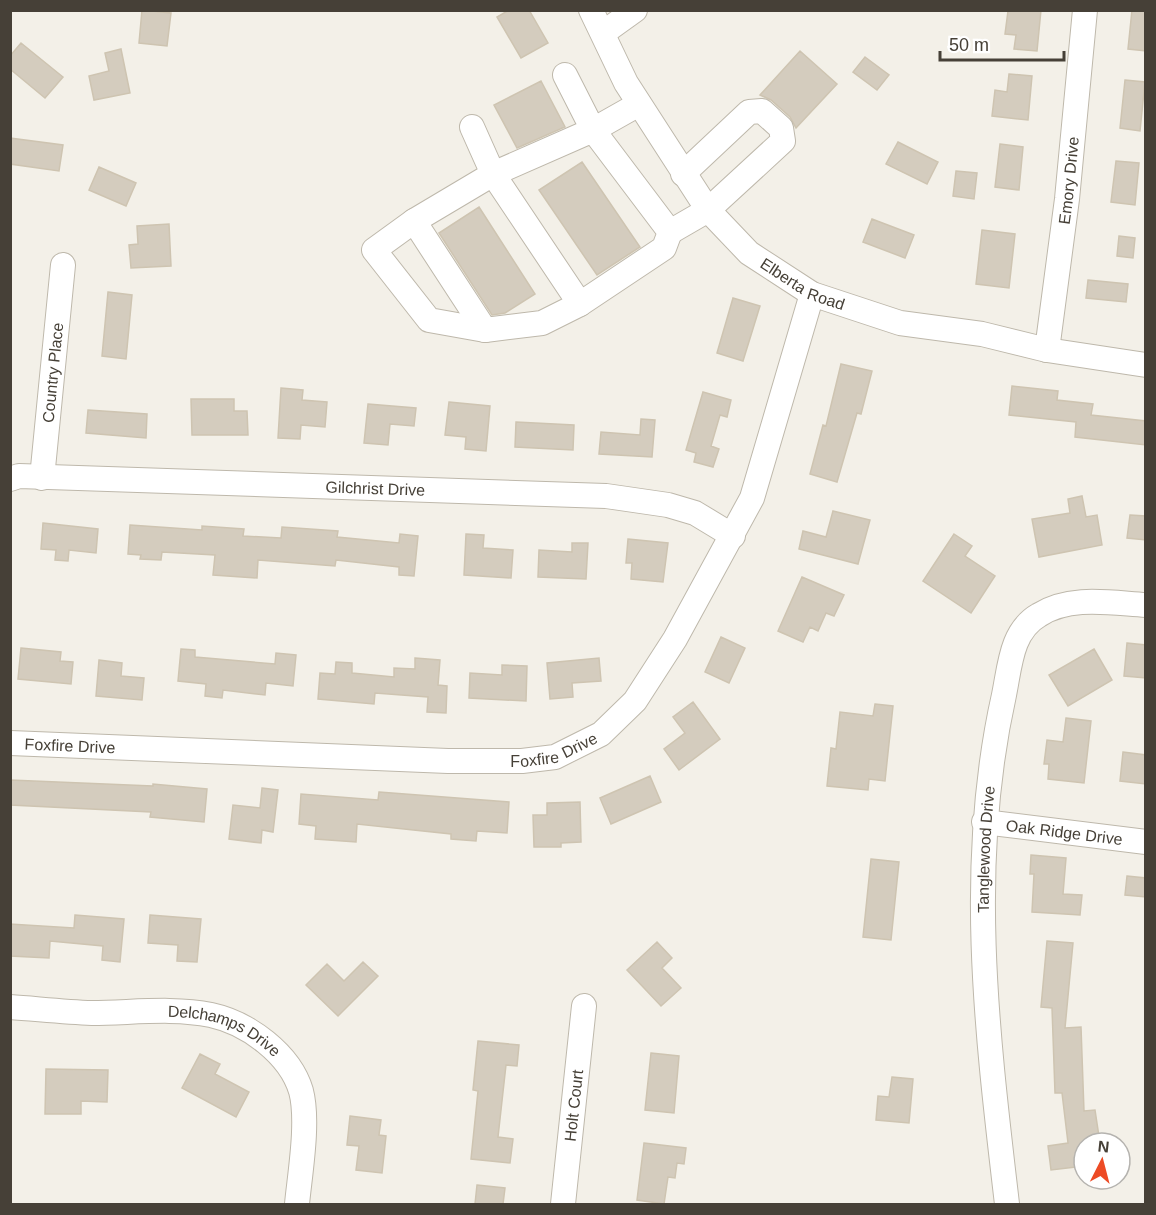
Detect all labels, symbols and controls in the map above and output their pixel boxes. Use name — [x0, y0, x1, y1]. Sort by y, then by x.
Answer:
scale bar — [940, 24, 1064, 62]
text: 50 m — [949, 35, 989, 55]
street label: Emory Drive — [1055, 136, 1081, 225]
street label: Elberta Road — [758, 254, 847, 313]
street label: Country Place — [39, 322, 66, 423]
street label: Gilchrist Drive — [325, 478, 425, 498]
street label: Foxfire Drive — [510, 729, 600, 770]
street label: Foxfire Drive — [24, 735, 116, 756]
street label: Tanglewood Drive — [974, 785, 997, 913]
street label: Oak Ridge Drive — [1005, 816, 1124, 848]
street label: Delchamps Drive — [168, 1002, 284, 1060]
street label: Holt Court — [561, 1068, 586, 1142]
north arrow — [1072, 1131, 1132, 1191]
text: N — [1097, 1138, 1110, 1156]

